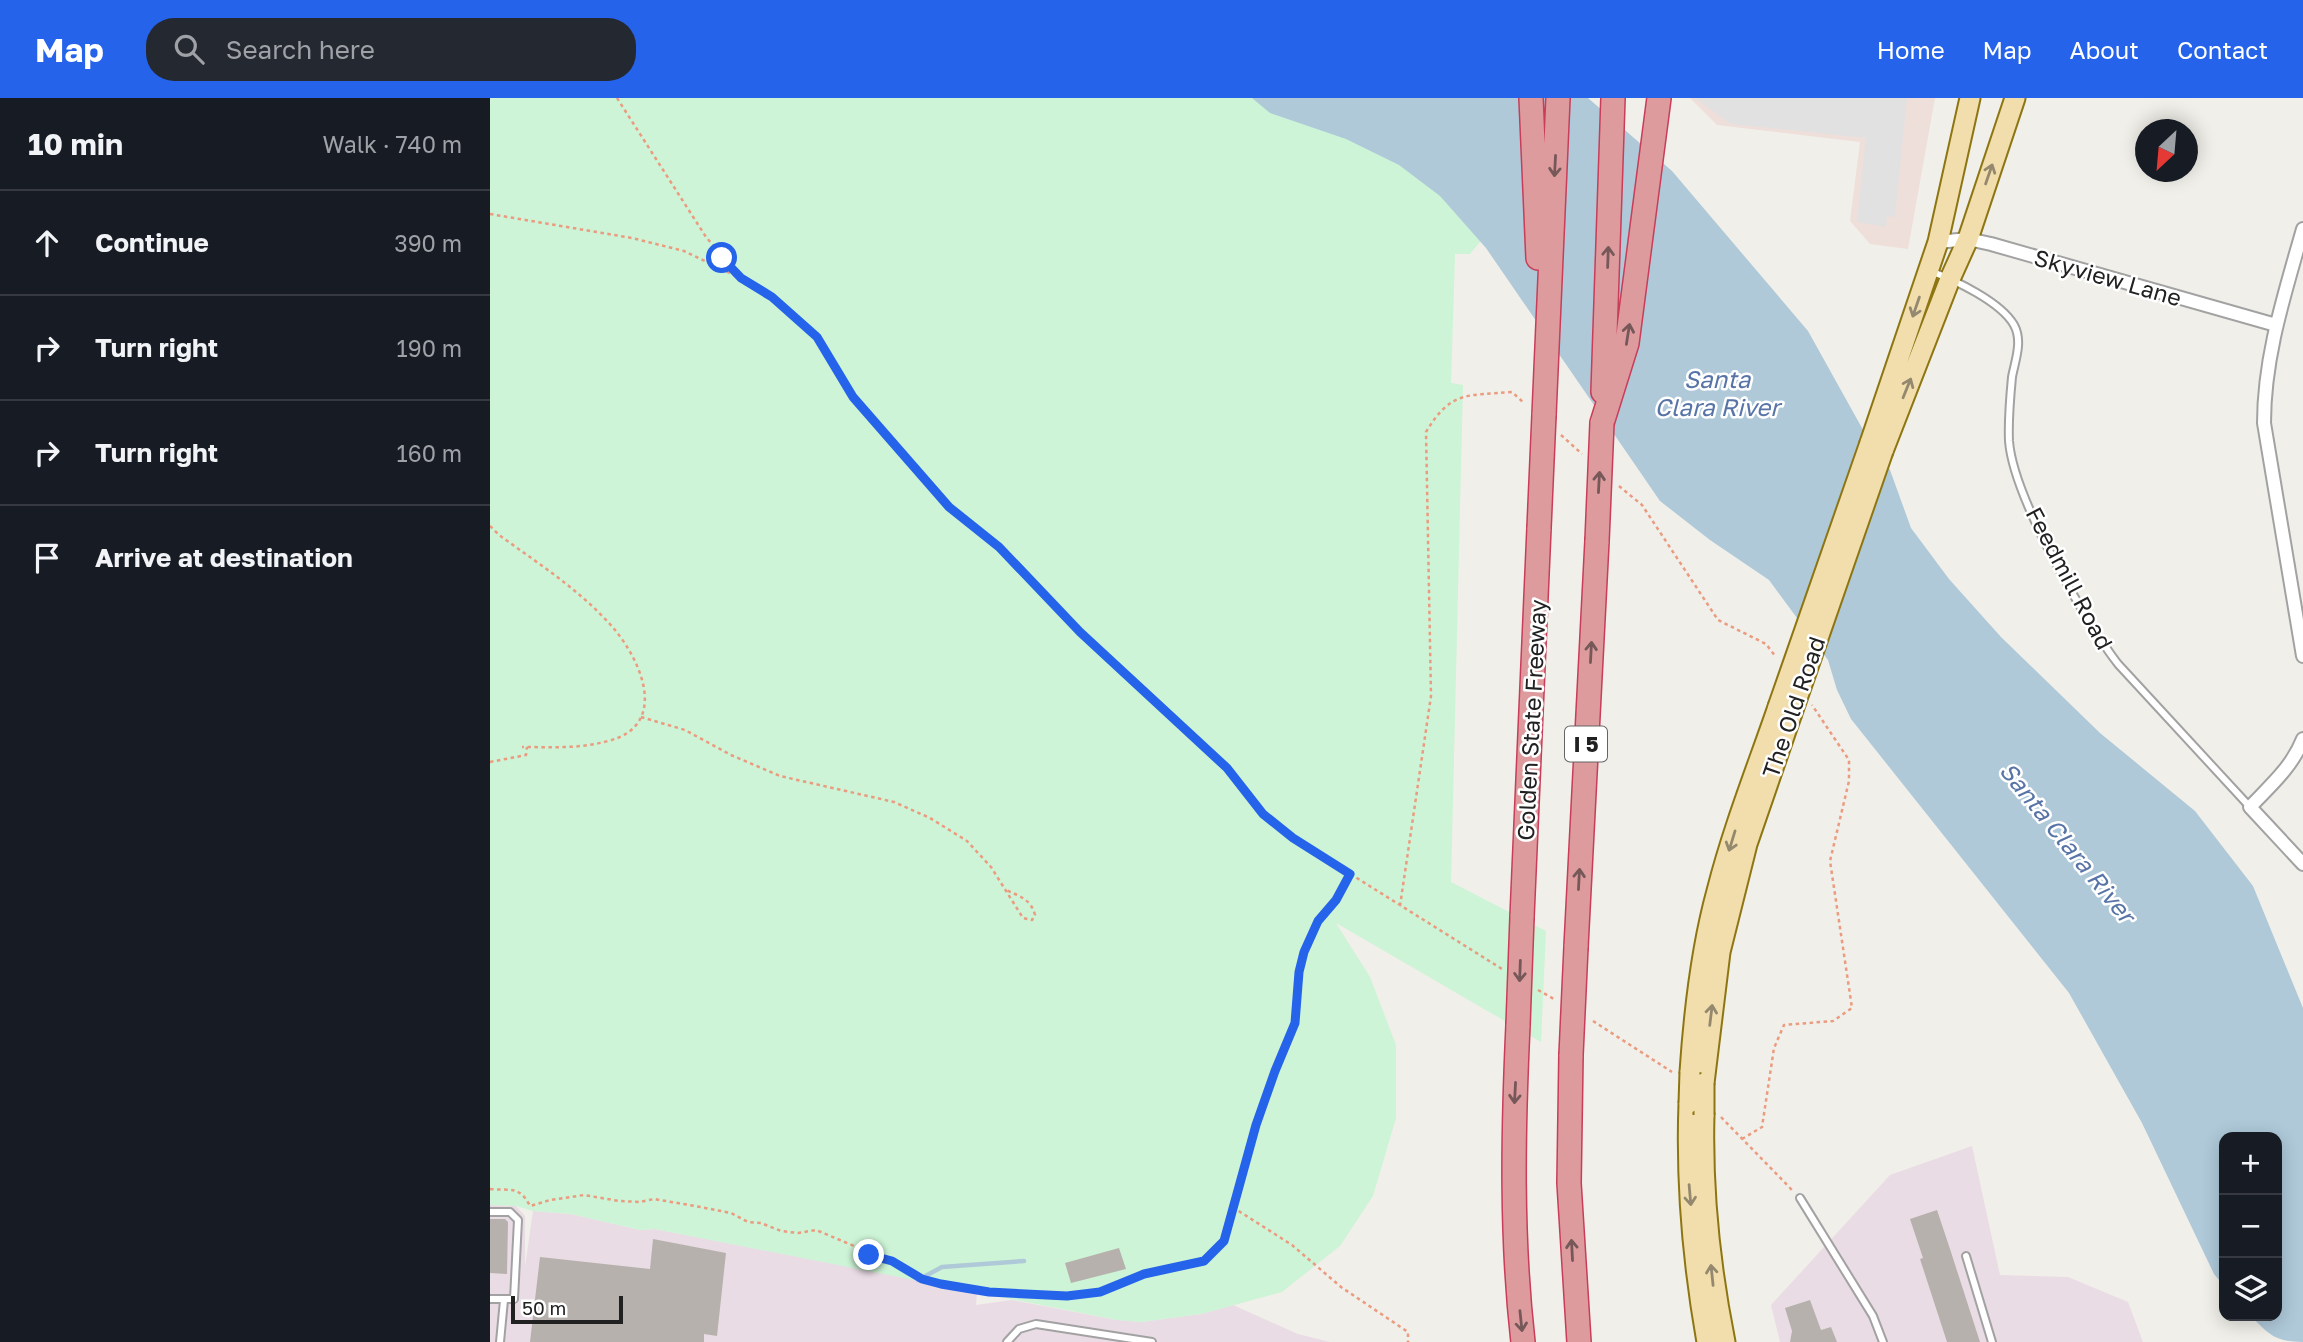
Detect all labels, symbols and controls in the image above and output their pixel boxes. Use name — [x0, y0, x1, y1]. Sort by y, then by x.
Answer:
search box — [146, 18, 636, 81]
text: Map — [35, 30, 104, 69]
icon: search — [170, 30, 208, 68]
text: Search here — [226, 34, 375, 65]
text: Home — [1877, 35, 1945, 64]
text: Map — [1983, 35, 2032, 64]
text: About — [2070, 35, 2139, 64]
text: Contact — [2177, 35, 2268, 64]
north arrow — [2135, 119, 2198, 182]
text: 10 min — [28, 126, 123, 162]
text: Walk · 740 m — [323, 130, 462, 158]
one-way arrow — [1549, 154, 1562, 177]
one-way arrow — [1984, 164, 1996, 186]
icon: ahead — [28, 224, 66, 262]
text: Continue — [95, 227, 209, 258]
text: 390 m — [394, 229, 462, 257]
route start — [706, 242, 737, 273]
street label: Skyview Lane — [2031, 243, 2185, 311]
one-way arrow — [1601, 246, 1614, 269]
one-way arrow — [1909, 295, 1921, 317]
one-way arrow — [1622, 323, 1635, 346]
icon: right — [28, 329, 66, 367]
text: Turn right — [95, 332, 218, 363]
text: 190 m — [397, 334, 462, 362]
water label: Santa Clara River — [1654, 364, 1783, 421]
one-way arrow — [1901, 377, 1914, 399]
icon: right — [28, 434, 66, 472]
text: Turn right — [95, 437, 218, 468]
text: 160 m — [397, 439, 462, 467]
one-way arrow — [1593, 471, 1606, 494]
street label: Feedmill Road — [2021, 502, 2119, 654]
icon: arrive — [28, 539, 66, 577]
text: Arrive at destination — [95, 542, 353, 573]
street label: Golden State Freeway — [1511, 599, 1551, 841]
street label: The Old Road — [1756, 633, 1830, 781]
one-way arrow — [1585, 641, 1598, 664]
road number: I 5 — [1565, 726, 1607, 762]
water label: Santa Clara River — [1994, 756, 2144, 931]
one-way arrow — [1724, 829, 1737, 851]
one-way arrow — [1573, 868, 1586, 891]
one-way arrow — [1513, 959, 1526, 982]
one-way arrow — [1705, 1004, 1718, 1026]
one-way arrow — [1508, 1082, 1521, 1105]
map controls — [2219, 1132, 2282, 1321]
button: + — [2219, 1132, 2282, 1195]
one-way arrow — [1684, 1183, 1697, 1206]
button: − — [2219, 1195, 2282, 1258]
route end — [853, 1239, 884, 1270]
one-way arrow — [1565, 1239, 1578, 1261]
button: layers — [2219, 1258, 2282, 1321]
one-way arrow — [1706, 1264, 1719, 1287]
scale bar — [511, 1293, 623, 1325]
text: 50 m — [522, 1296, 566, 1319]
one-way arrow — [1515, 1309, 1528, 1331]

